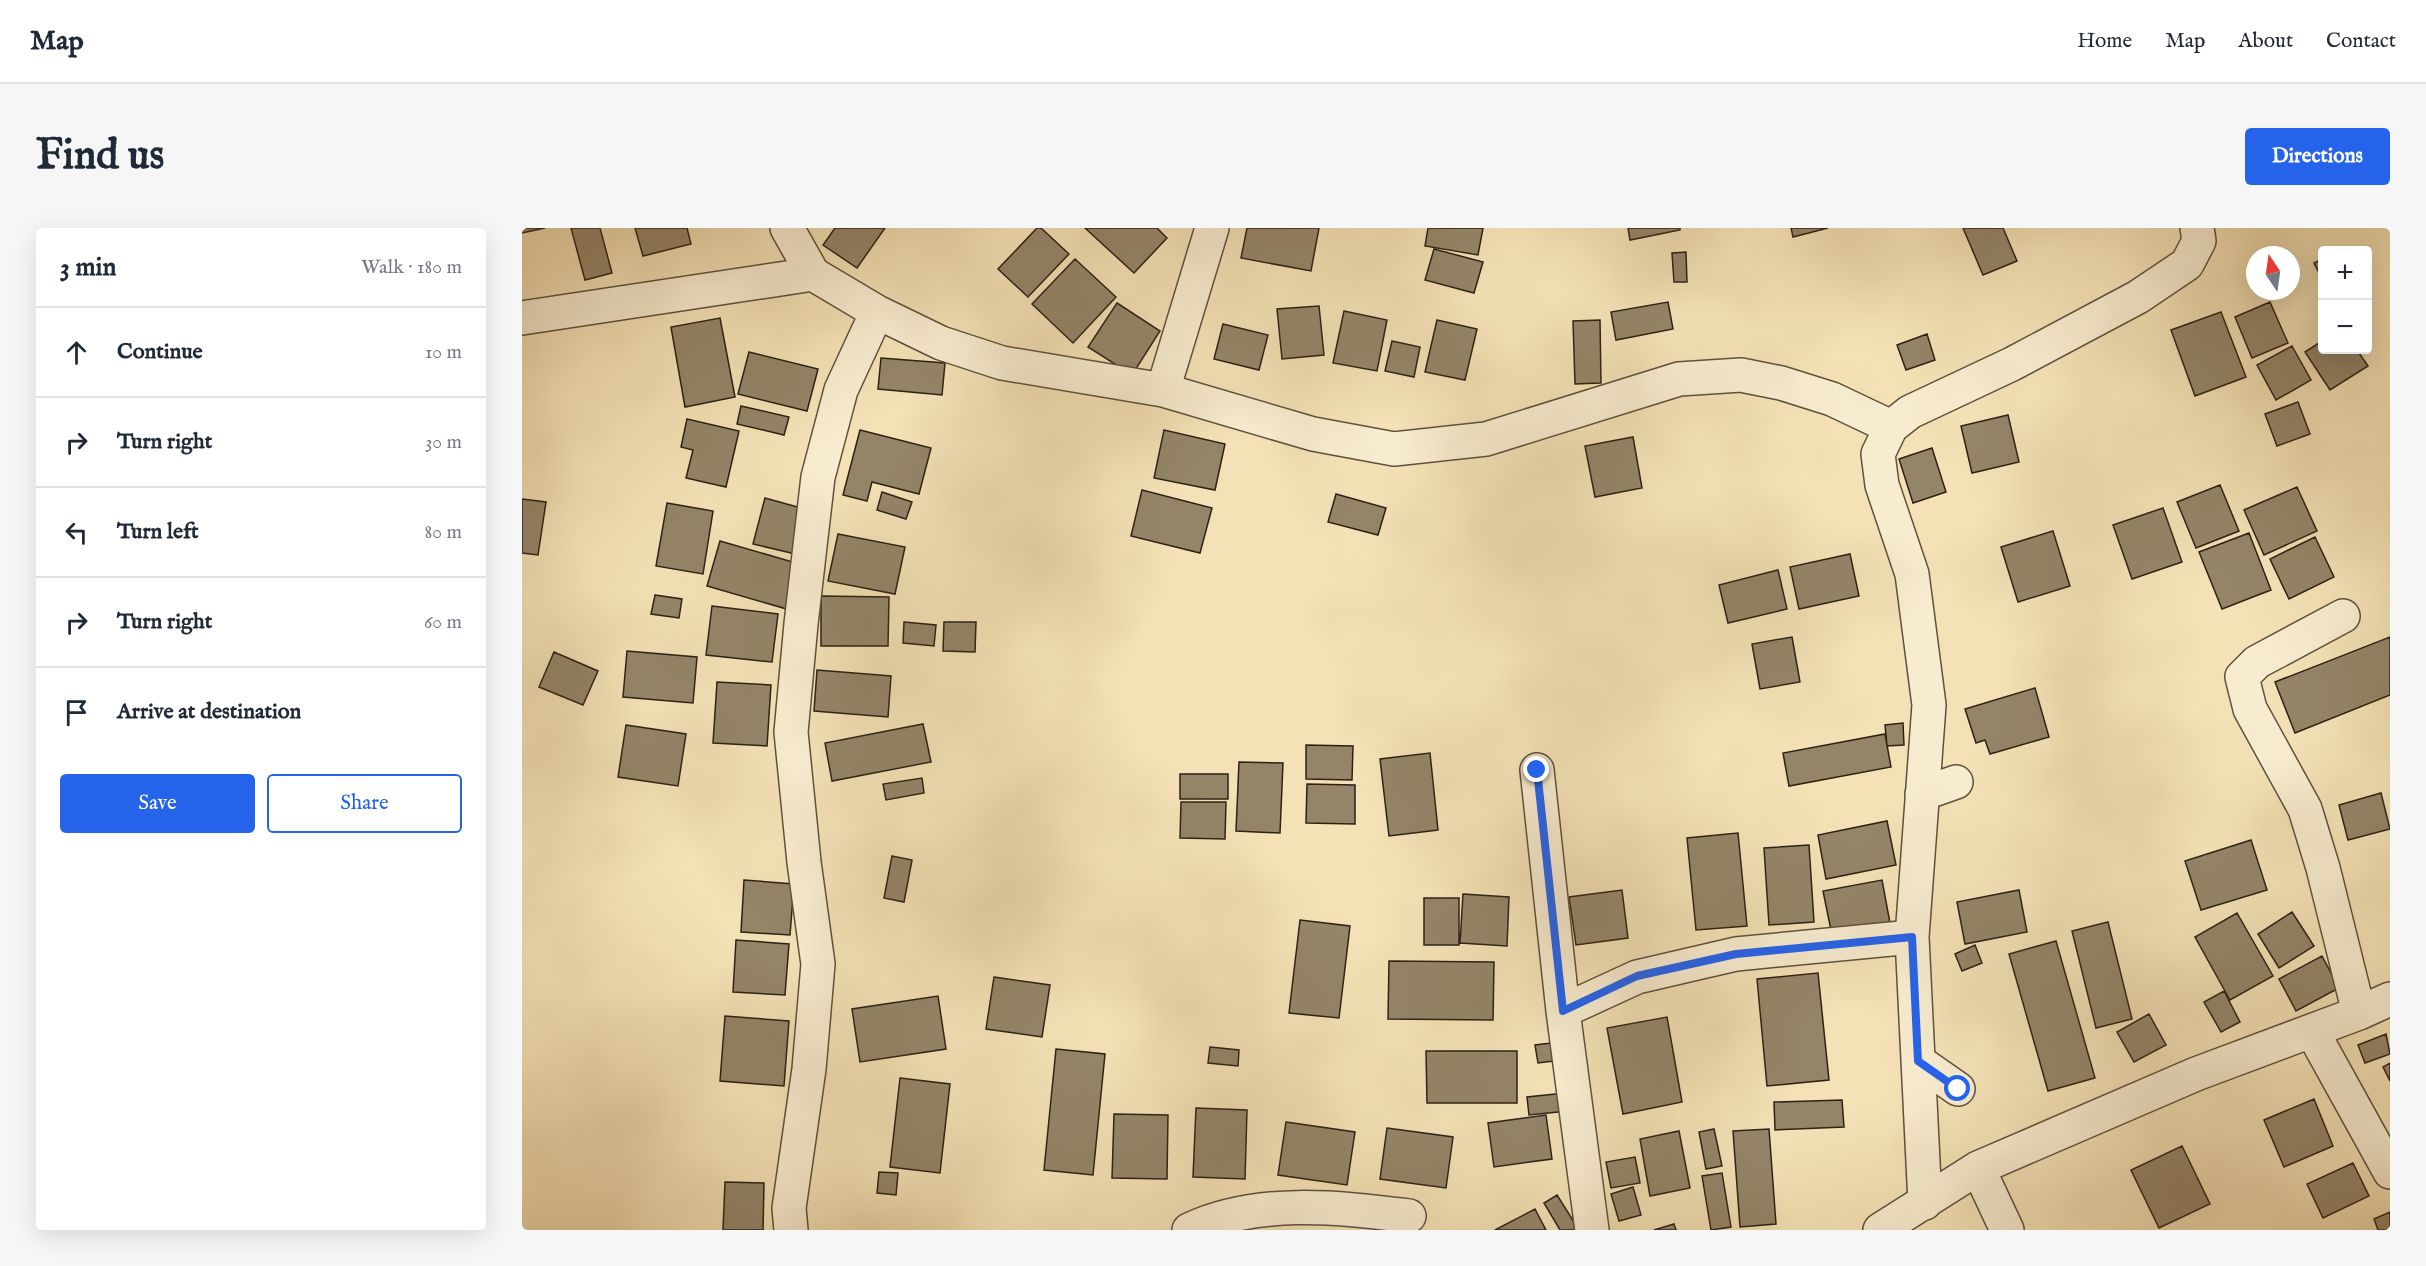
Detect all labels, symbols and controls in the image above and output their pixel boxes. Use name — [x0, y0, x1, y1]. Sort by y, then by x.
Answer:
text: Map — [30, 24, 84, 59]
text: Home — [2077, 28, 2132, 55]
text: Map — [2165, 28, 2205, 55]
text: About — [2238, 28, 2293, 55]
text: Contact — [2326, 28, 2396, 55]
button: Directions — [2245, 128, 2390, 185]
text: Find us — [36, 130, 164, 183]
north arrow — [2246, 246, 2300, 300]
map controls — [2318, 246, 2372, 354]
button: + — [2318, 246, 2372, 300]
text: 3 min — [60, 251, 116, 284]
text: Walk · 180 m — [361, 255, 462, 280]
button: − — [2318, 300, 2372, 354]
icon: ahead — [60, 336, 93, 369]
text: Continue — [117, 338, 203, 366]
text: 10 m — [425, 340, 462, 365]
icon: right — [60, 426, 93, 459]
text: Turn right — [117, 428, 212, 456]
text: 30 m — [425, 430, 462, 455]
icon: left — [60, 516, 93, 549]
text: Turn left — [117, 518, 199, 546]
text: 80 m — [425, 520, 462, 545]
icon: right — [60, 606, 93, 639]
text: Turn right — [117, 608, 212, 636]
text: 60 m — [424, 610, 462, 635]
icon: arrive — [60, 696, 93, 729]
text: Arrive at destination — [117, 698, 301, 726]
route end — [1523, 756, 1549, 782]
button: Save — [60, 774, 255, 833]
button: Share — [267, 774, 462, 833]
route start — [1944, 1075, 1970, 1101]

